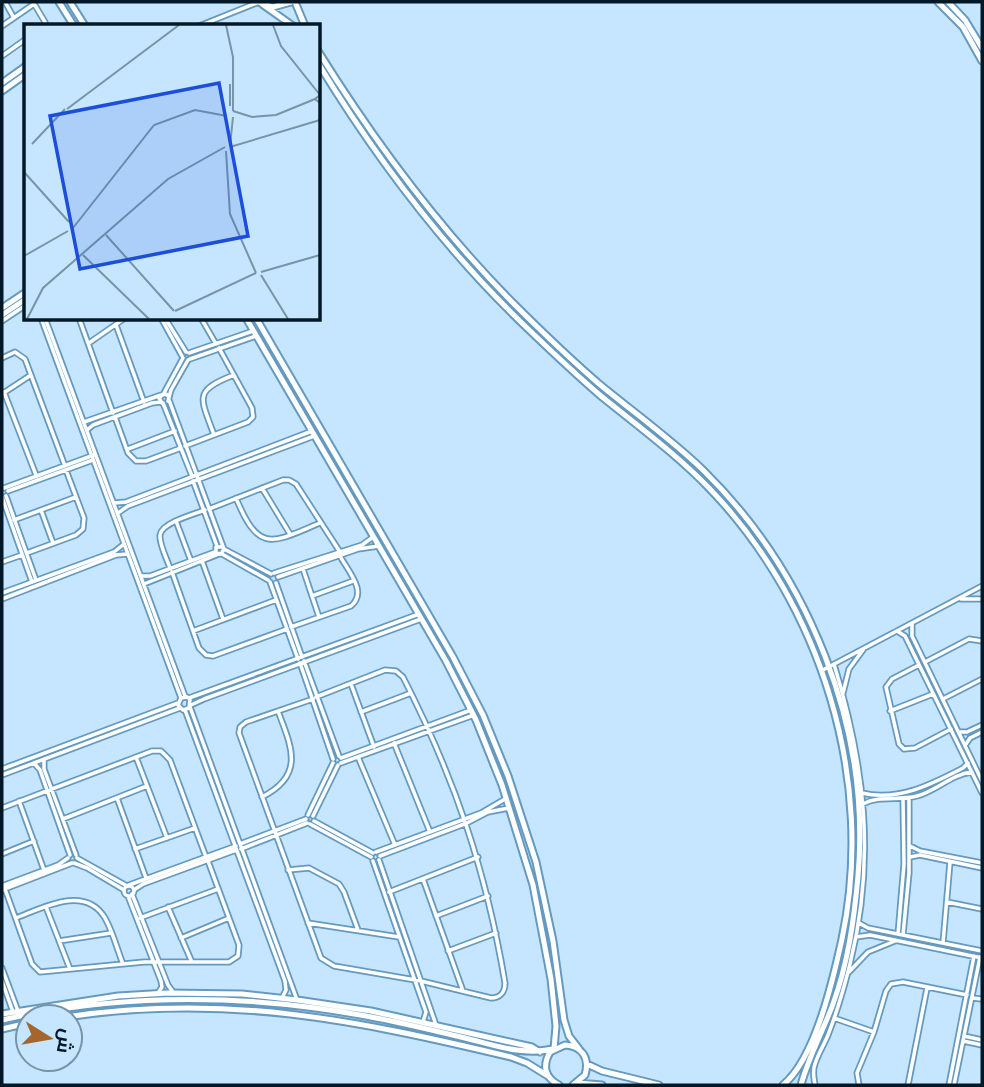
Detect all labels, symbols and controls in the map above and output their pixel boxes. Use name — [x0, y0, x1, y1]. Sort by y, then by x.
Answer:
inset map — [24, 24, 320, 320]
north arrow — [14, 1003, 84, 1073]
text: ش — [51, 1027, 80, 1056]

